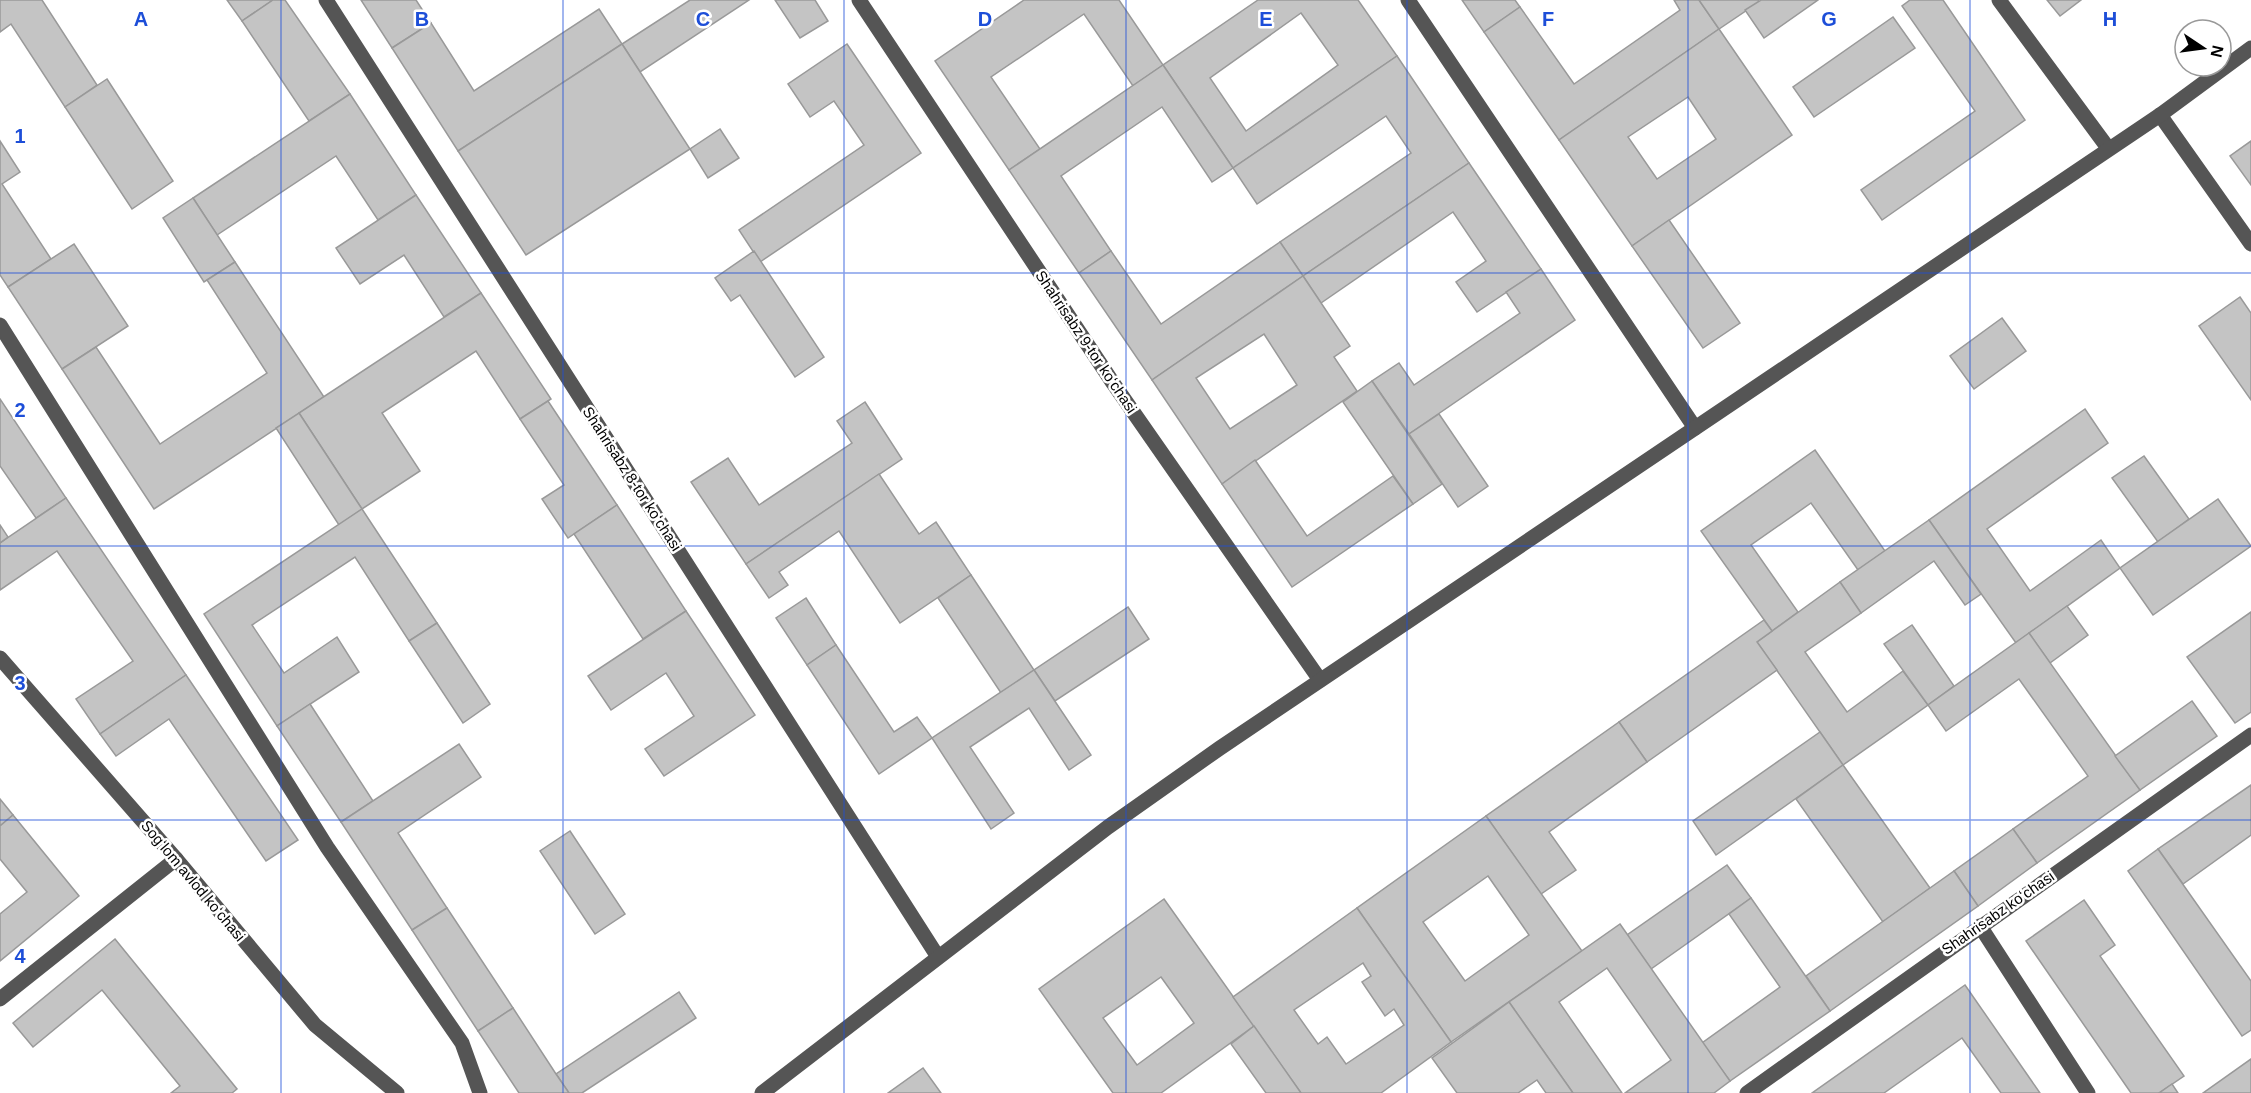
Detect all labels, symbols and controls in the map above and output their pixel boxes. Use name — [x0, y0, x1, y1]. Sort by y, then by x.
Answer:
text: A — [134, 8, 148, 30]
text: B — [415, 8, 429, 30]
text: C — [696, 8, 710, 30]
text: D — [978, 8, 992, 30]
text: E — [1259, 8, 1273, 30]
text: F — [1542, 8, 1554, 30]
text: G — [1821, 8, 1837, 30]
text: H — [2103, 8, 2117, 30]
north arrow — [2173, 18, 2233, 78]
text: N — [2208, 44, 2227, 59]
text: 1 — [14, 125, 26, 147]
street label: Shahrisabz 9-tor koʻchasi — [1032, 267, 1141, 416]
text: 2 — [14, 399, 26, 421]
street label: Shahrisabz 8-tor koʻchasi — [579, 403, 685, 554]
text: 3 — [14, 672, 26, 694]
street label: Sogʻlom avlod koʻchasi — [138, 817, 249, 945]
street label: Shahrisabz koʻchasi — [1938, 867, 2057, 958]
text: 4 — [14, 945, 26, 967]

